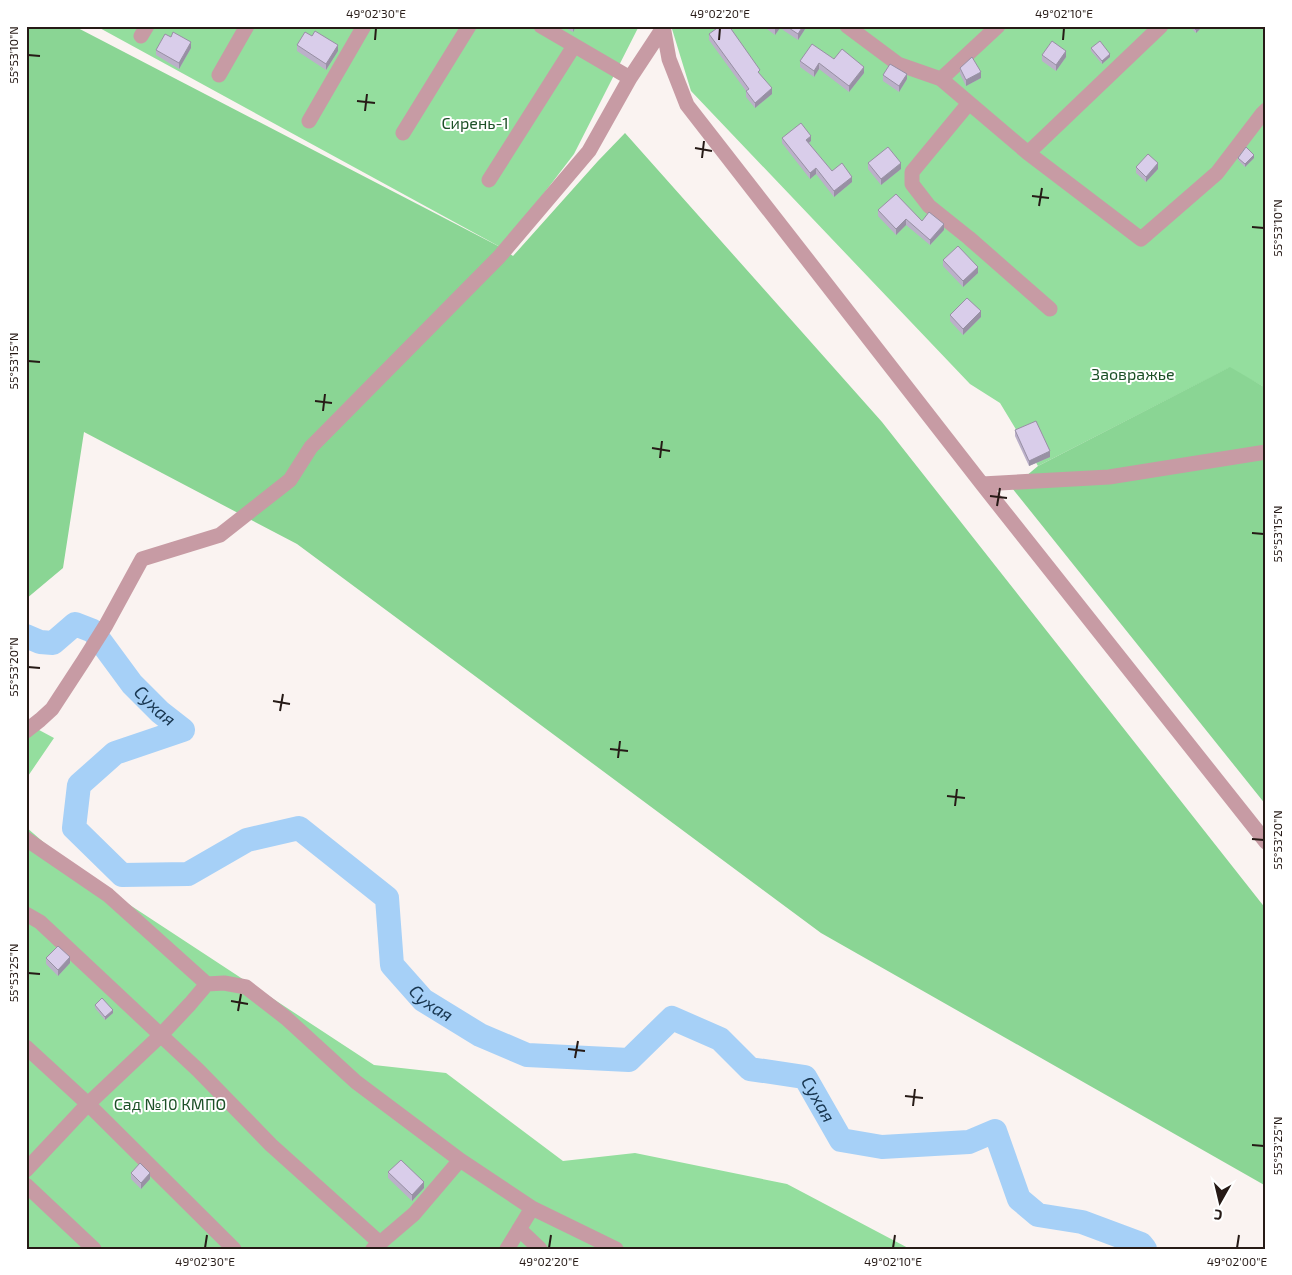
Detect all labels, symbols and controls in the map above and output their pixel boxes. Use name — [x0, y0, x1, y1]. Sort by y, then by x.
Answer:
text: 49°02'30"E — [346, 6, 406, 20]
text: 49°02'20"E — [690, 6, 750, 20]
text: 49°02'10"E — [1035, 6, 1093, 20]
text: 55°53'10"N — [6, 26, 20, 84]
park label: Сирень-1 — [441, 113, 509, 132]
text: 55°53'10"N — [1270, 199, 1284, 257]
text: 55°53'15"N — [6, 333, 20, 389]
park label: Заовражье — [1091, 364, 1175, 383]
text: 55°53'15"N — [1270, 506, 1284, 562]
text: 55°53'20"N — [6, 637, 20, 697]
water label: Сухая — [130, 680, 180, 730]
text: 55°53'20"N — [1270, 810, 1284, 870]
text: 55°53'25"N — [6, 944, 20, 1002]
water label: Сухая — [405, 980, 458, 1026]
water label: Сухая — [797, 1072, 840, 1126]
park label: Сад №10 КМПО — [114, 1094, 226, 1113]
text: 55°53'25"N — [1270, 1117, 1284, 1175]
north arrow — [1194, 1178, 1244, 1228]
text: С — [1213, 1206, 1223, 1224]
text: 49°02'30"E — [175, 1254, 235, 1268]
text: 49°02'20"E — [519, 1254, 579, 1268]
text: 49°02'10"E — [864, 1254, 922, 1268]
text: 49°02'00"E — [1207, 1254, 1268, 1268]

